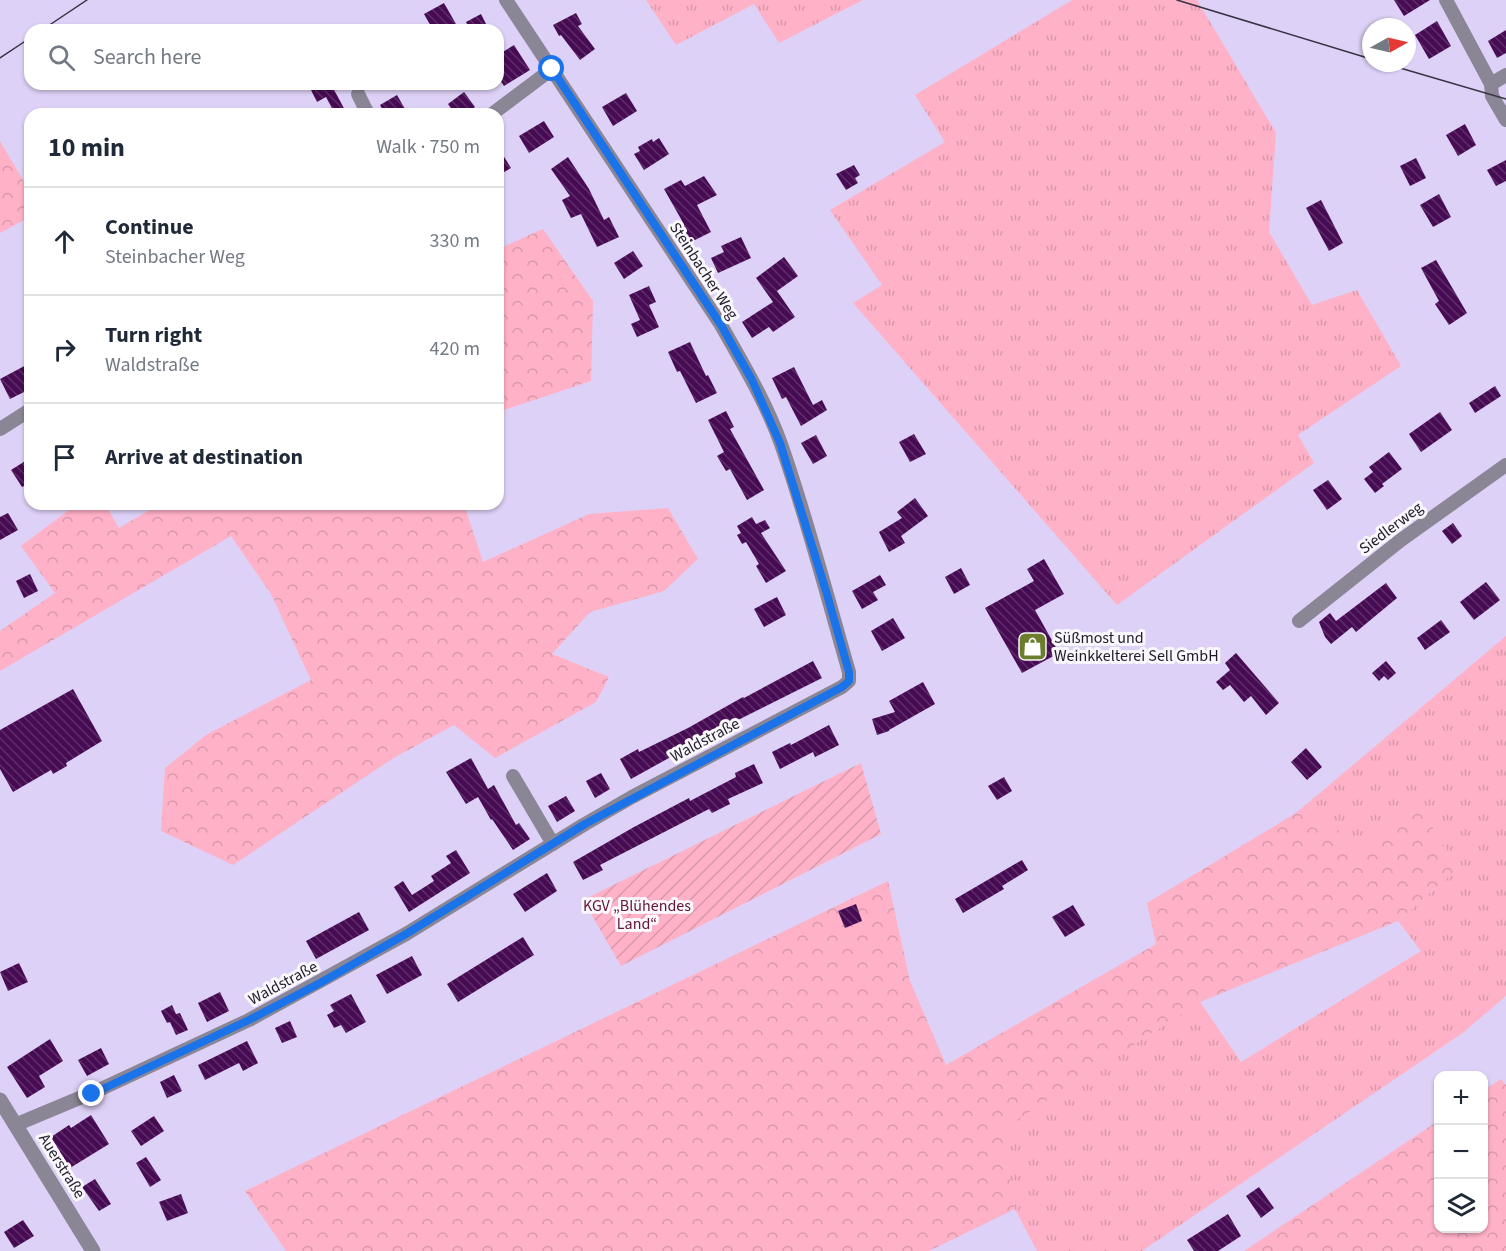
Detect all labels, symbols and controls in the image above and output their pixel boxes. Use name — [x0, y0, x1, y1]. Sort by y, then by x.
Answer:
north arrow — [1362, 18, 1416, 72]
search box — [24, 24, 504, 90]
icon: search — [45, 41, 78, 74]
text: Search here — [93, 41, 201, 73]
route start — [538, 55, 564, 81]
text: 10 min — [48, 129, 125, 166]
text: Walk · 750 m — [376, 133, 480, 161]
text: Continue — [105, 211, 194, 243]
street label: Steinbacher Weg — [664, 218, 744, 324]
icon: ahead — [48, 225, 81, 258]
text: 330 m — [430, 227, 480, 255]
text: Steinbacher Weg — [105, 243, 245, 271]
text: Turn right — [105, 319, 202, 351]
icon: right — [48, 333, 81, 366]
text: 420 m — [430, 335, 480, 363]
text: Waldstraße — [105, 351, 199, 379]
icon: arrive — [48, 441, 81, 474]
text: Arrive at destination — [105, 441, 303, 473]
street label: Siedlerweg — [1355, 497, 1427, 559]
place label: Süßmost und Weinkkelterei Sell GmbH — [1054, 627, 1219, 667]
shop icon: Süßmost und Weinkkelterei Sell GmbH — [1017, 631, 1049, 663]
street label: Waldstraße — [666, 713, 744, 767]
park label: KGV „Blühendes Land“ — [583, 895, 691, 935]
street label: Waldstraße — [244, 956, 322, 1010]
map controls — [1434, 1071, 1488, 1233]
button: + — [1434, 1071, 1488, 1125]
route end — [78, 1080, 104, 1106]
button: − — [1434, 1125, 1488, 1179]
street label: Auerstraße — [33, 1129, 91, 1203]
button: layers — [1434, 1179, 1488, 1233]

